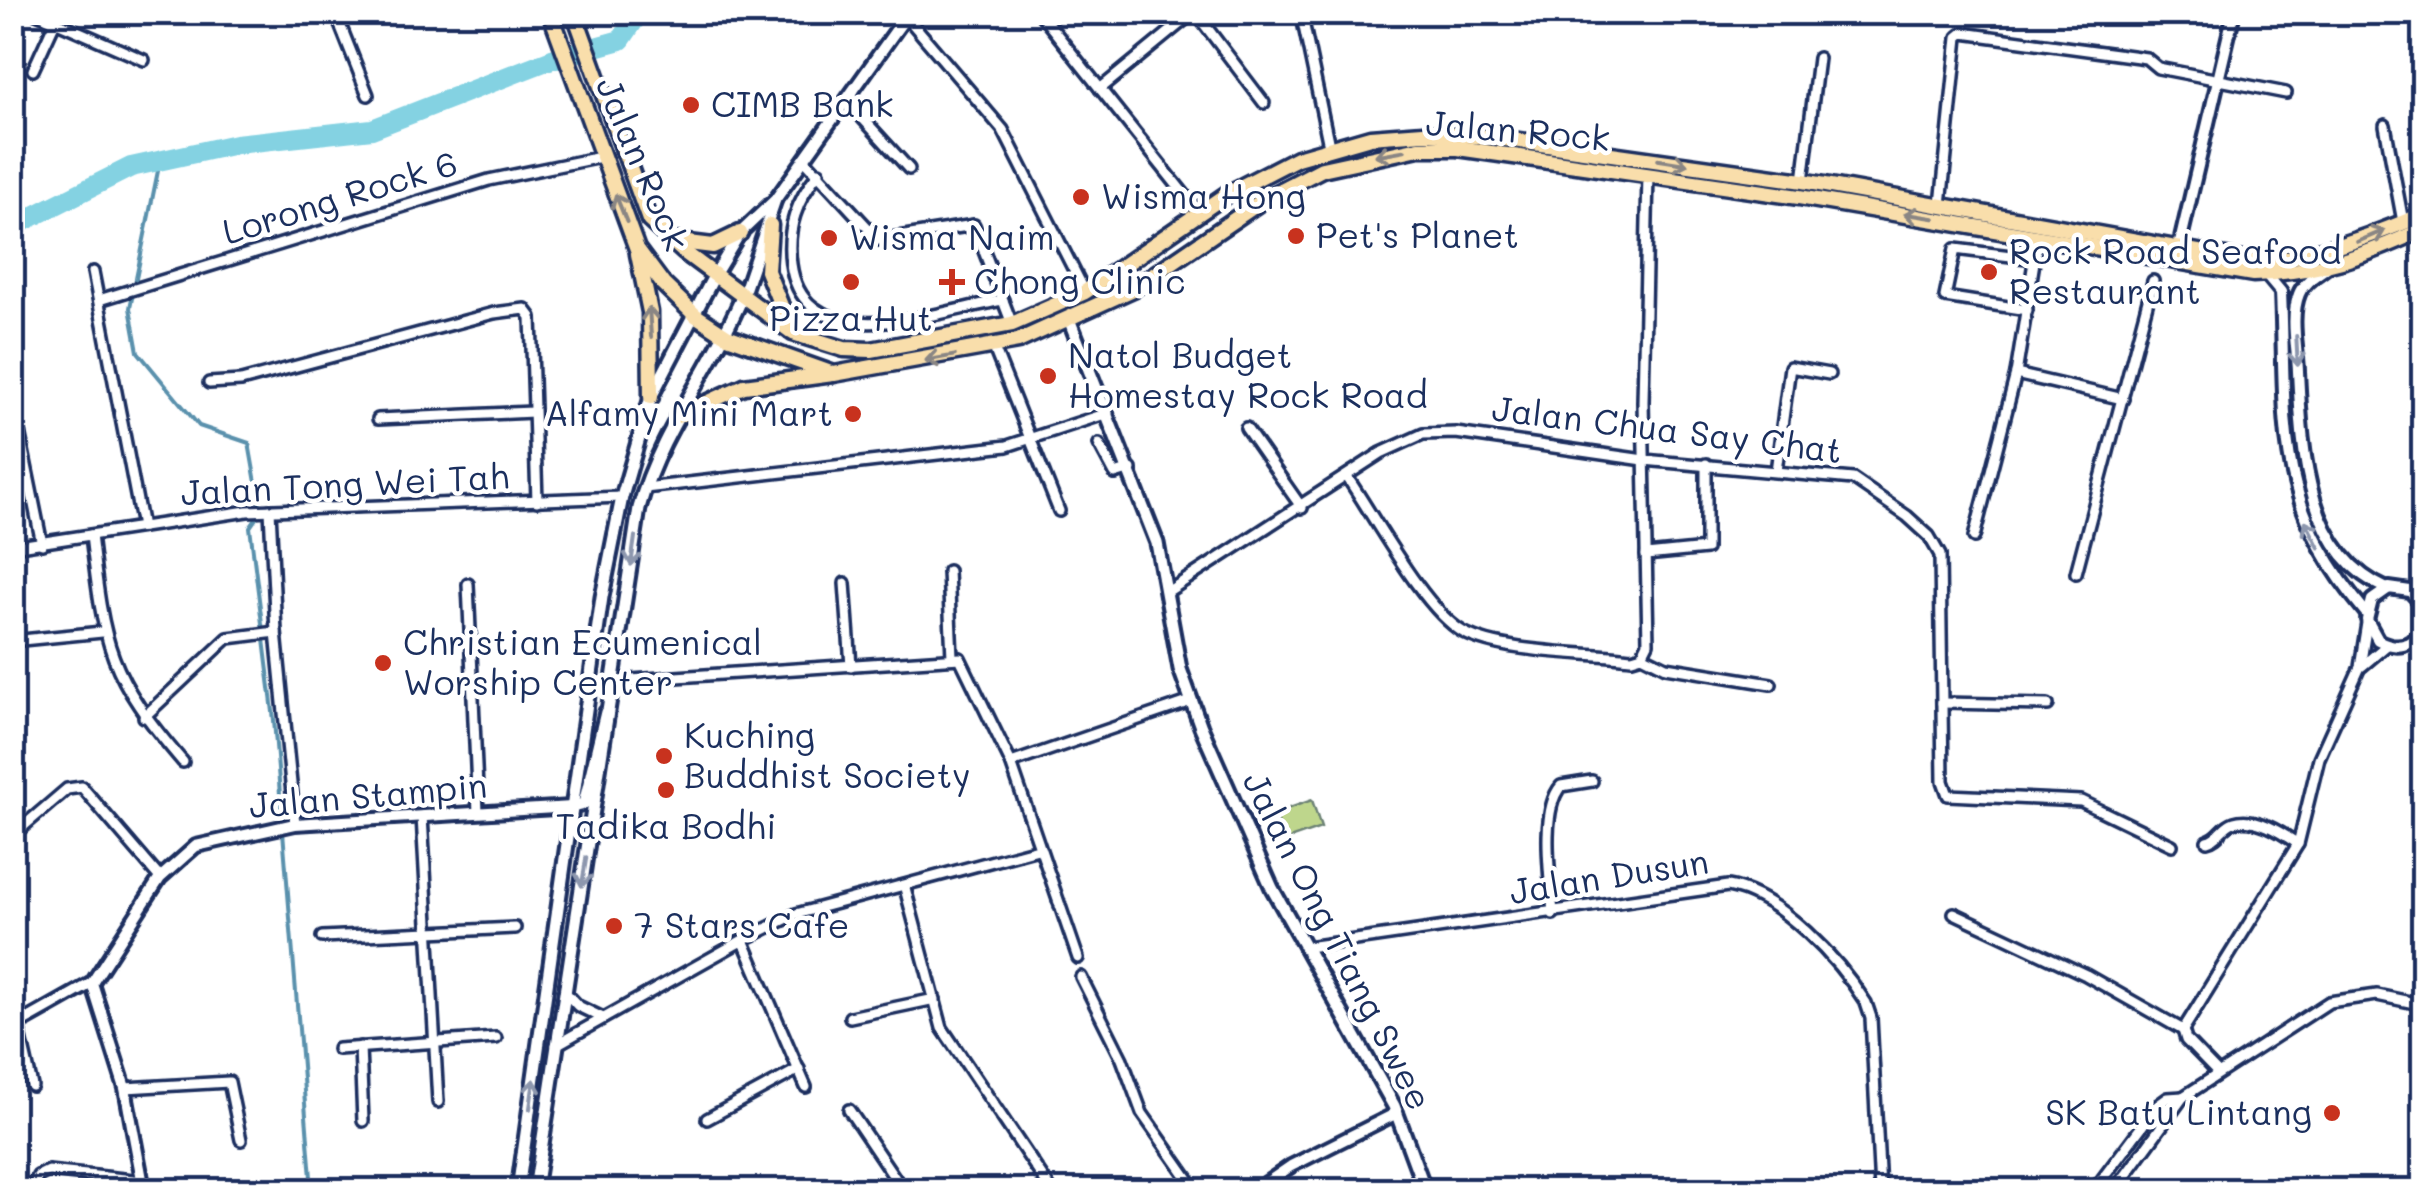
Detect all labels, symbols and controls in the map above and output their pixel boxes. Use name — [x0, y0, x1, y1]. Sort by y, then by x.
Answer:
street label: Jalan Rock — [587, 69, 701, 257]
place label: CIMB Bank — [711, 80, 894, 126]
marker: CIMB Bank — [680, 94, 702, 116]
street label: Jalan Rock — [1424, 98, 1612, 160]
street label: Lorong Rock 6 — [216, 139, 462, 254]
one-way arrow — [1374, 144, 1407, 163]
one-way arrow — [1657, 154, 1689, 172]
place label: Wisma Hong — [1101, 172, 1306, 218]
marker: Wisma Hong — [1070, 186, 1092, 208]
one-way arrow — [611, 193, 629, 224]
one-way arrow — [1904, 206, 1936, 225]
place label: Pet's Planet — [1316, 211, 1519, 257]
place label: Wisma Naim — [849, 213, 1055, 259]
marker: Pet's Planet — [1285, 225, 1307, 247]
one-way arrow — [2355, 226, 2386, 244]
marker: Wisma Naim — [818, 227, 840, 249]
place label: Rock Road Seafood Restaurant — [2009, 227, 2341, 313]
place label: Chong Clinic — [974, 257, 1186, 303]
marker: Rock Road Seafood Restaurant — [1978, 261, 2000, 283]
marker: Chong Clinic — [939, 269, 965, 295]
marker: Pizza Hut — [840, 271, 862, 293]
place label: Pizza Hut — [769, 294, 933, 340]
one-way arrow — [640, 307, 659, 339]
place label: Natol Budget Homestay Rock Road — [1068, 331, 1428, 417]
one-way arrow — [2288, 334, 2307, 366]
one-way arrow — [924, 349, 957, 368]
marker: Natol Budget Homestay Rock Road — [1037, 365, 1059, 387]
street label: Jalan Chua Say Chat — [1490, 384, 1845, 472]
place label: Alfamy Mini Mart — [545, 389, 833, 435]
marker: Alfamy Mini Mart — [842, 403, 864, 425]
street label: Jalan Tong Wei Tah — [180, 451, 510, 515]
one-way arrow — [2302, 520, 2321, 550]
one-way arrow — [624, 534, 642, 566]
place label: Christian Ecumenical Worship Center — [403, 618, 762, 704]
marker: Christian Ecumenical Worship Center — [372, 652, 394, 674]
place label: Kuching Buddhist Society — [684, 711, 970, 797]
marker: Kuching Buddhist Society — [653, 745, 675, 767]
street label: Jalan Stampin — [247, 761, 489, 827]
street label: Jalan Ong Tiang Swee — [1233, 763, 1444, 1117]
marker: Tadika Bodhi — [655, 779, 677, 801]
place label: Tadika Bodhi — [556, 802, 776, 848]
street label: Jalan Dusun — [1506, 837, 1712, 913]
one-way arrow — [574, 855, 593, 887]
place label: 7 Stars Cafe — [634, 901, 849, 947]
marker: 7 Stars Cafe — [603, 915, 625, 937]
one-way arrow — [523, 1078, 541, 1111]
place label: SK Batu Lintang — [2045, 1088, 2312, 1134]
marker: SK Batu Lintang — [2321, 1102, 2343, 1124]

